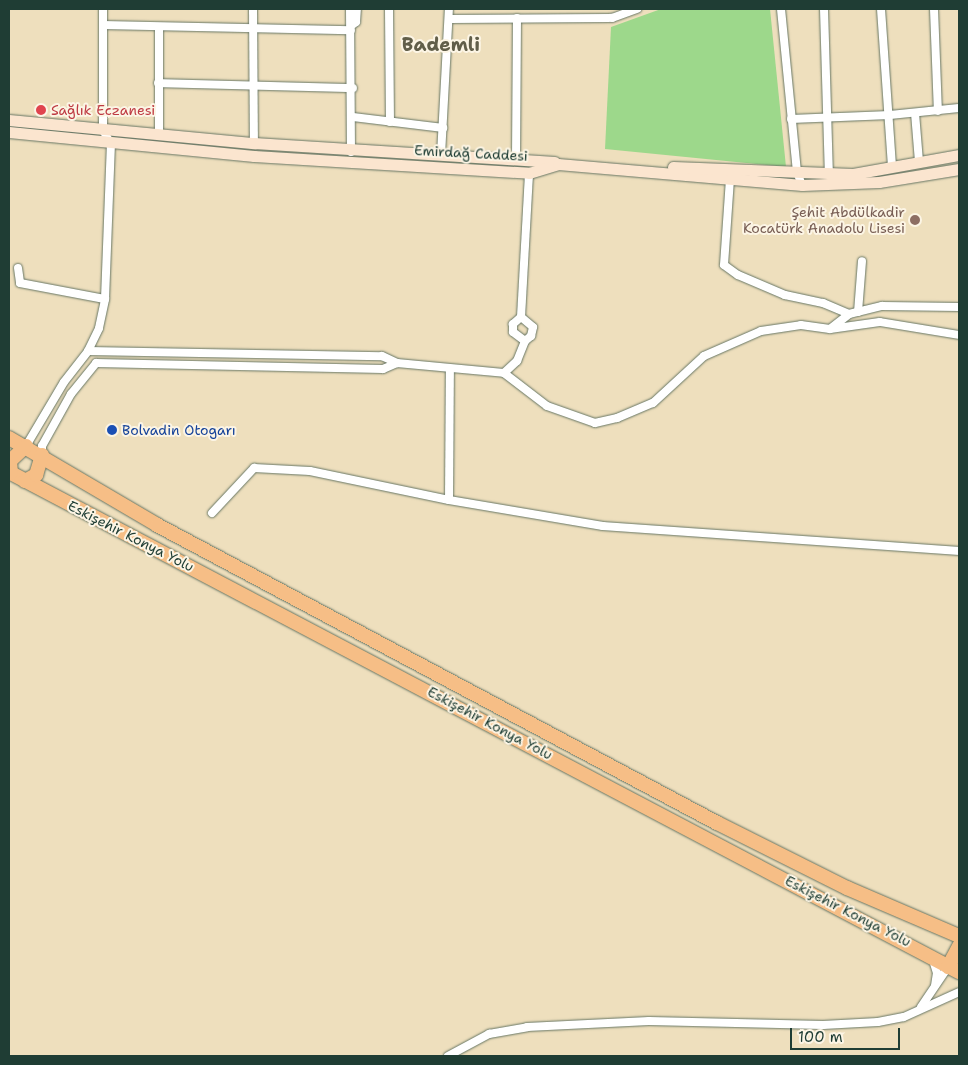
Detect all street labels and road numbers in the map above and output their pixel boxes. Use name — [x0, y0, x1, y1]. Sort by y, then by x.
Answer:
street label: Emirdağ Caddesi — [414, 142, 528, 164]
street label: Eskişehir Konya Yolu — [65, 497, 197, 575]
street label: Eskişehir Konya Yolu — [425, 683, 555, 763]
street label: Eskişehir Konya Yolu — [782, 872, 914, 950]

